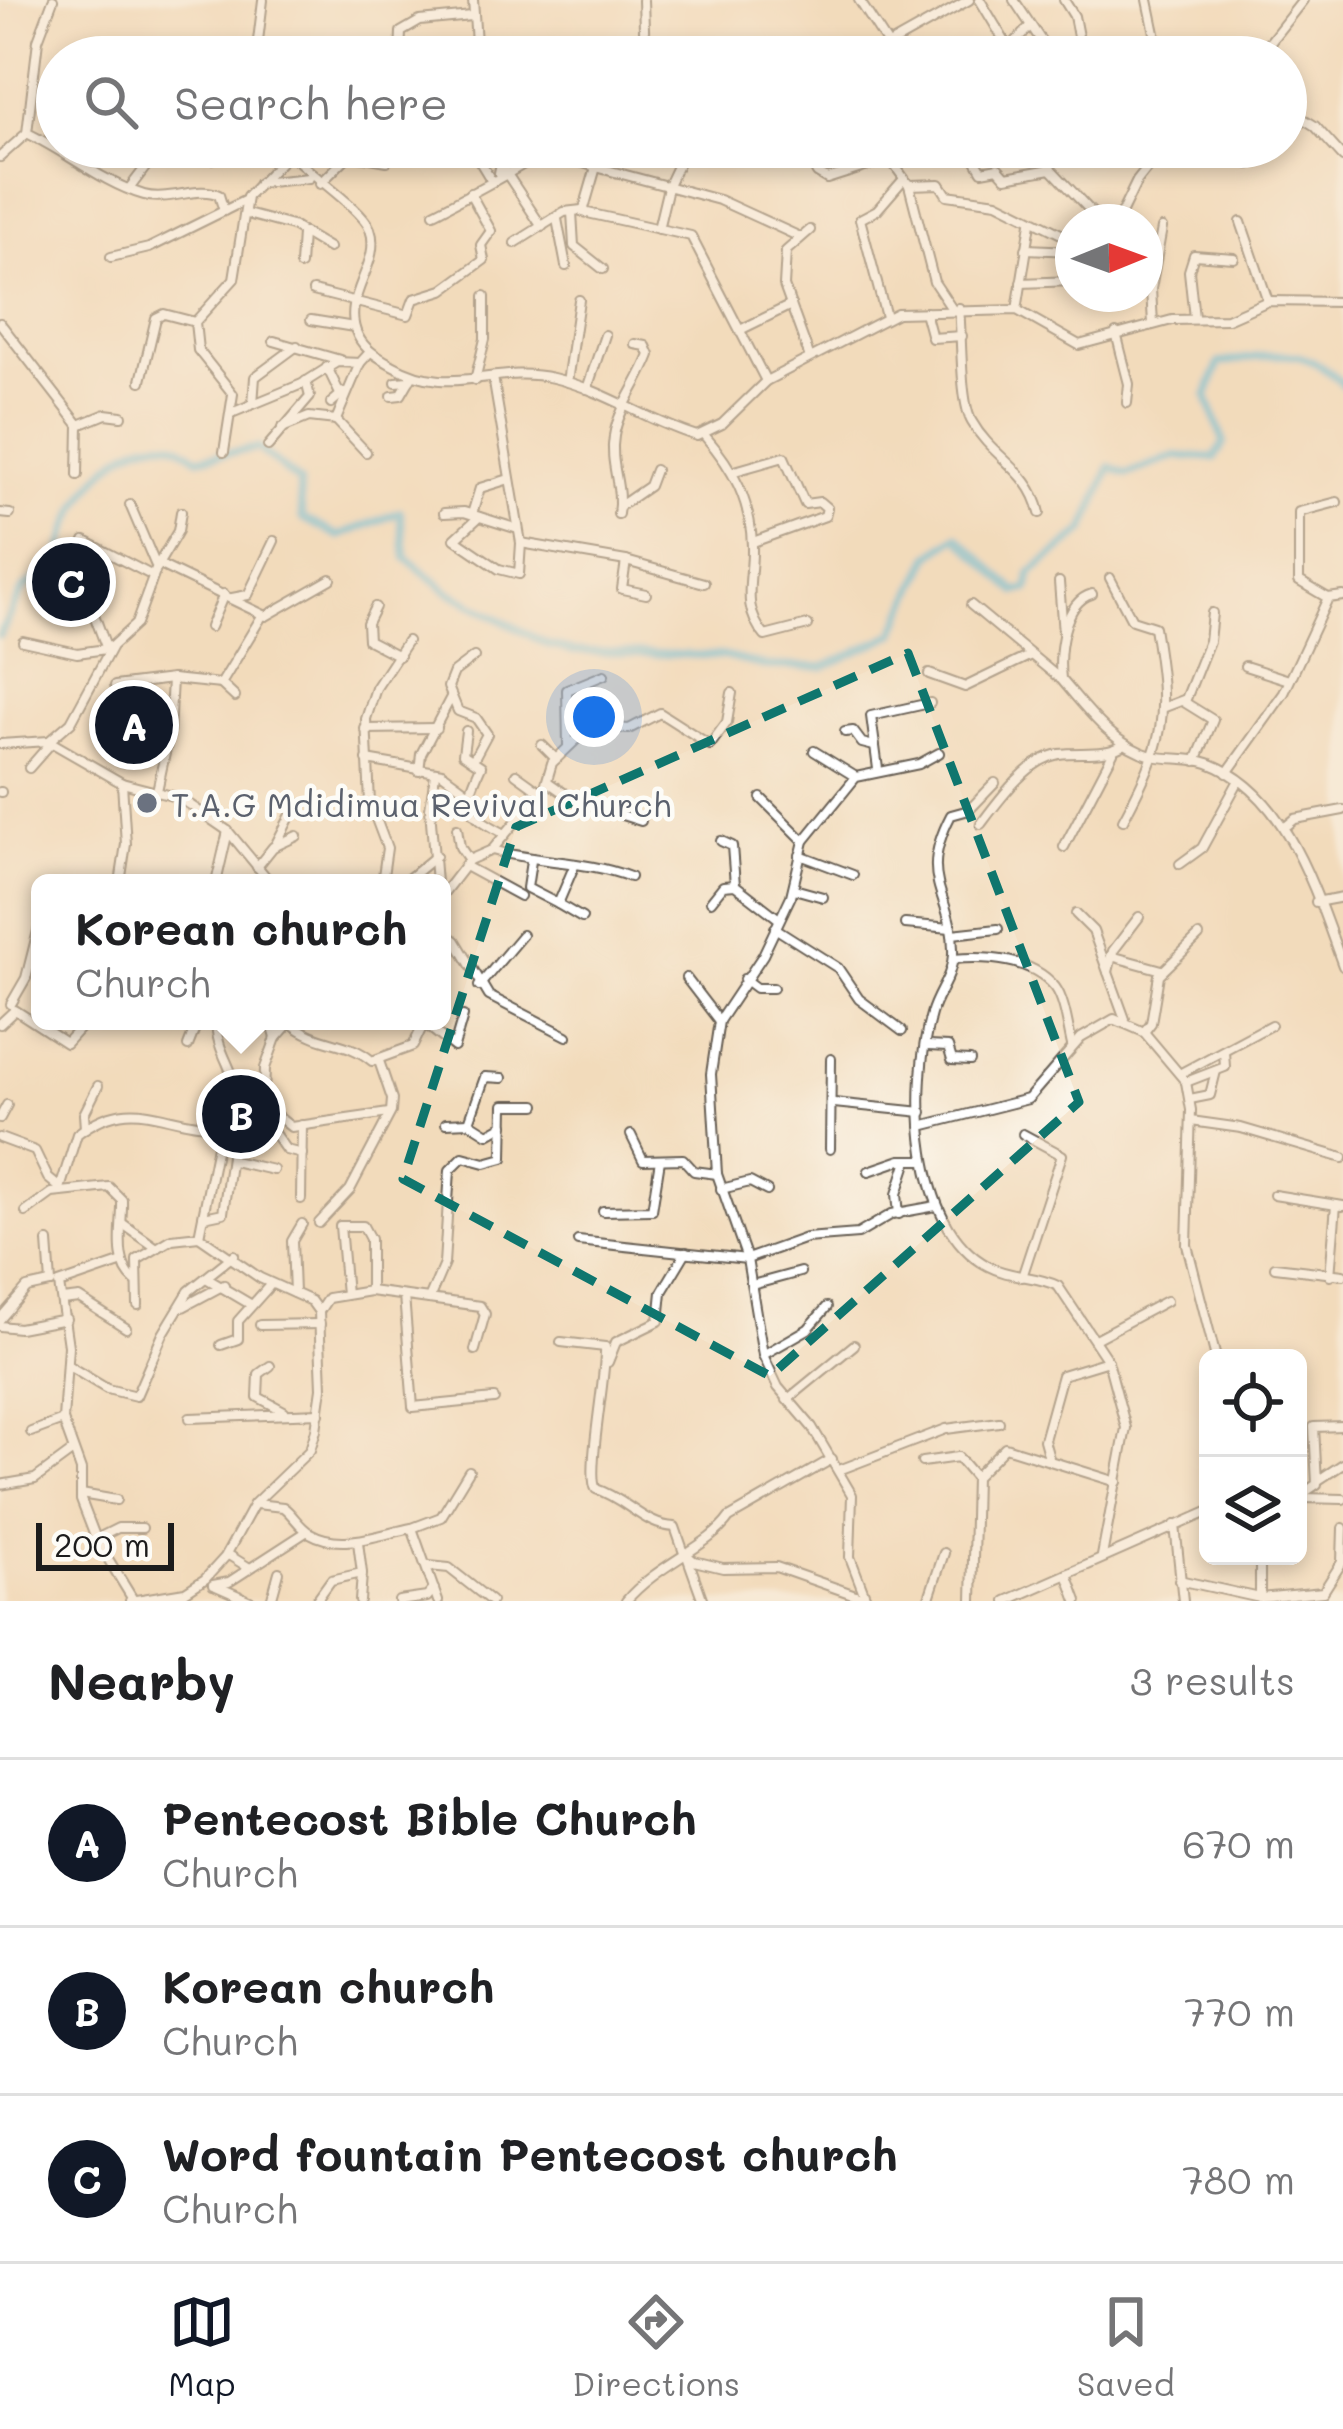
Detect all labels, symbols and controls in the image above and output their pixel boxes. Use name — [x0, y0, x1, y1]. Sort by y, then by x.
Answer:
search box — [36, 36, 1307, 168]
icon: search — [78, 69, 144, 135]
text: Search here — [174, 73, 448, 131]
north arrow — [1055, 204, 1163, 312]
pin: C — [32, 537, 110, 627]
pin: A — [95, 680, 173, 770]
your location — [564, 687, 624, 747]
place label: T.A.G Mdidimua Revival Church — [171, 782, 671, 825]
marker: T.A.G Mdidimua Revival Church — [134, 790, 160, 816]
popup — [31, 874, 451, 1030]
text: Korean church — [75, 898, 407, 956]
text: Church — [75, 956, 211, 1007]
pin: B — [202, 1069, 280, 1159]
map controls — [1199, 1349, 1307, 1565]
button: locate — [1199, 1349, 1307, 1457]
button: layers — [1199, 1457, 1307, 1565]
scale bar — [36, 1517, 174, 1570]
text: 200 m — [54, 1522, 150, 1565]
text: Nearby — [48, 1646, 235, 1713]
text: 3 results — [1130, 1654, 1295, 1705]
text: Pentecost Bible Church — [162, 1788, 696, 1846]
text: A — [73, 1817, 101, 1868]
text: 670 m — [1182, 1817, 1295, 1868]
text: Church — [162, 1846, 298, 1897]
text: Korean church — [162, 1956, 494, 2014]
text: B — [74, 1985, 100, 2036]
text: 770 m — [1184, 1985, 1295, 2036]
text: Church — [162, 2014, 298, 2065]
text: Word fountain Pentecost church — [162, 2124, 897, 2182]
text: C — [73, 2153, 101, 2204]
text: 780 m — [1182, 2153, 1295, 2204]
text: Church — [162, 2182, 298, 2233]
tab: Map — [168, 2289, 236, 2404]
tab: Directions — [572, 2289, 740, 2404]
tab: Saved — [1077, 2289, 1175, 2404]

